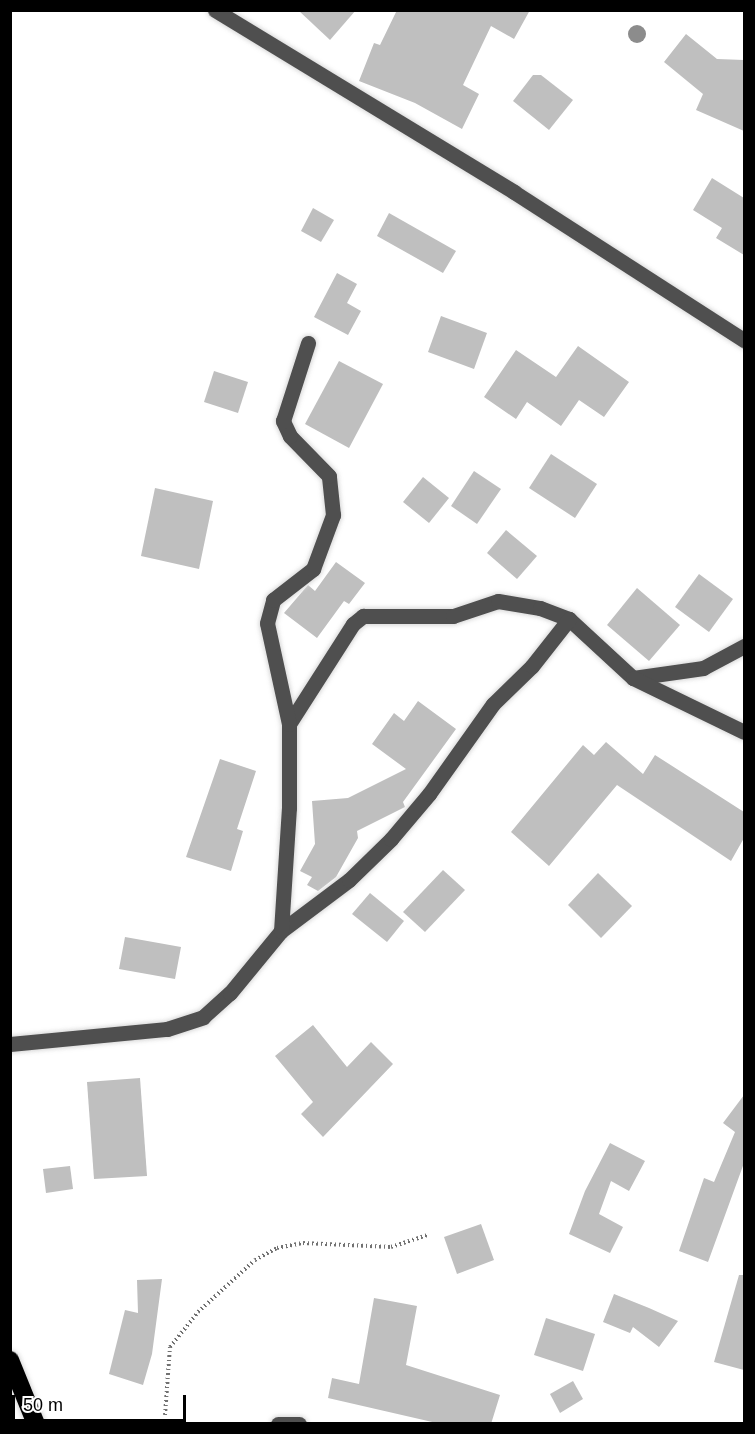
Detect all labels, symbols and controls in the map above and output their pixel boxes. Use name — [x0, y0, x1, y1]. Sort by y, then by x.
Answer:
scale bar — [15, 1383, 189, 1421]
text: 50 m — [23, 1395, 63, 1415]

